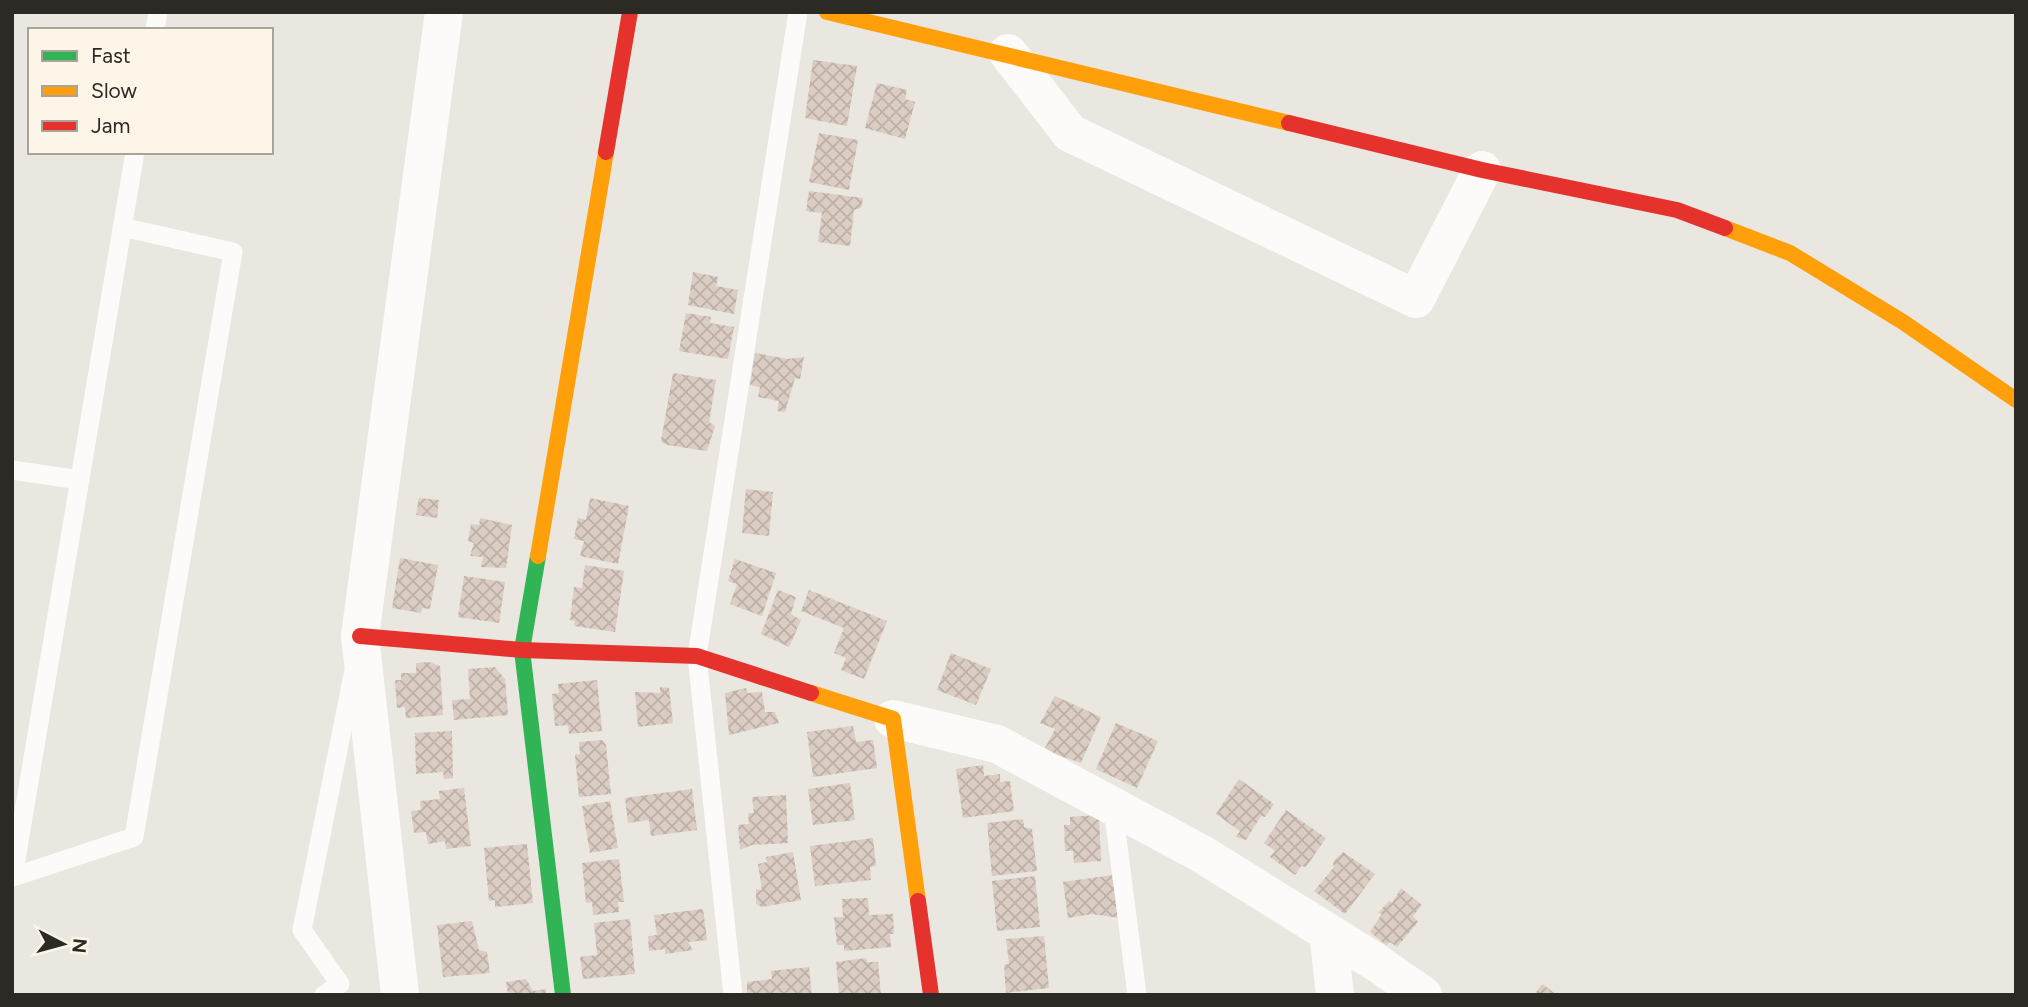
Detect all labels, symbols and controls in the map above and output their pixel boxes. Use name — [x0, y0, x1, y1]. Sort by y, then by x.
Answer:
legend — [28, 28, 273, 154]
text: Fast — [91, 43, 131, 68]
text: Slow — [91, 78, 137, 103]
text: Jam — [91, 113, 130, 138]
north arrow — [28, 909, 98, 979]
text: N — [67, 937, 92, 954]

